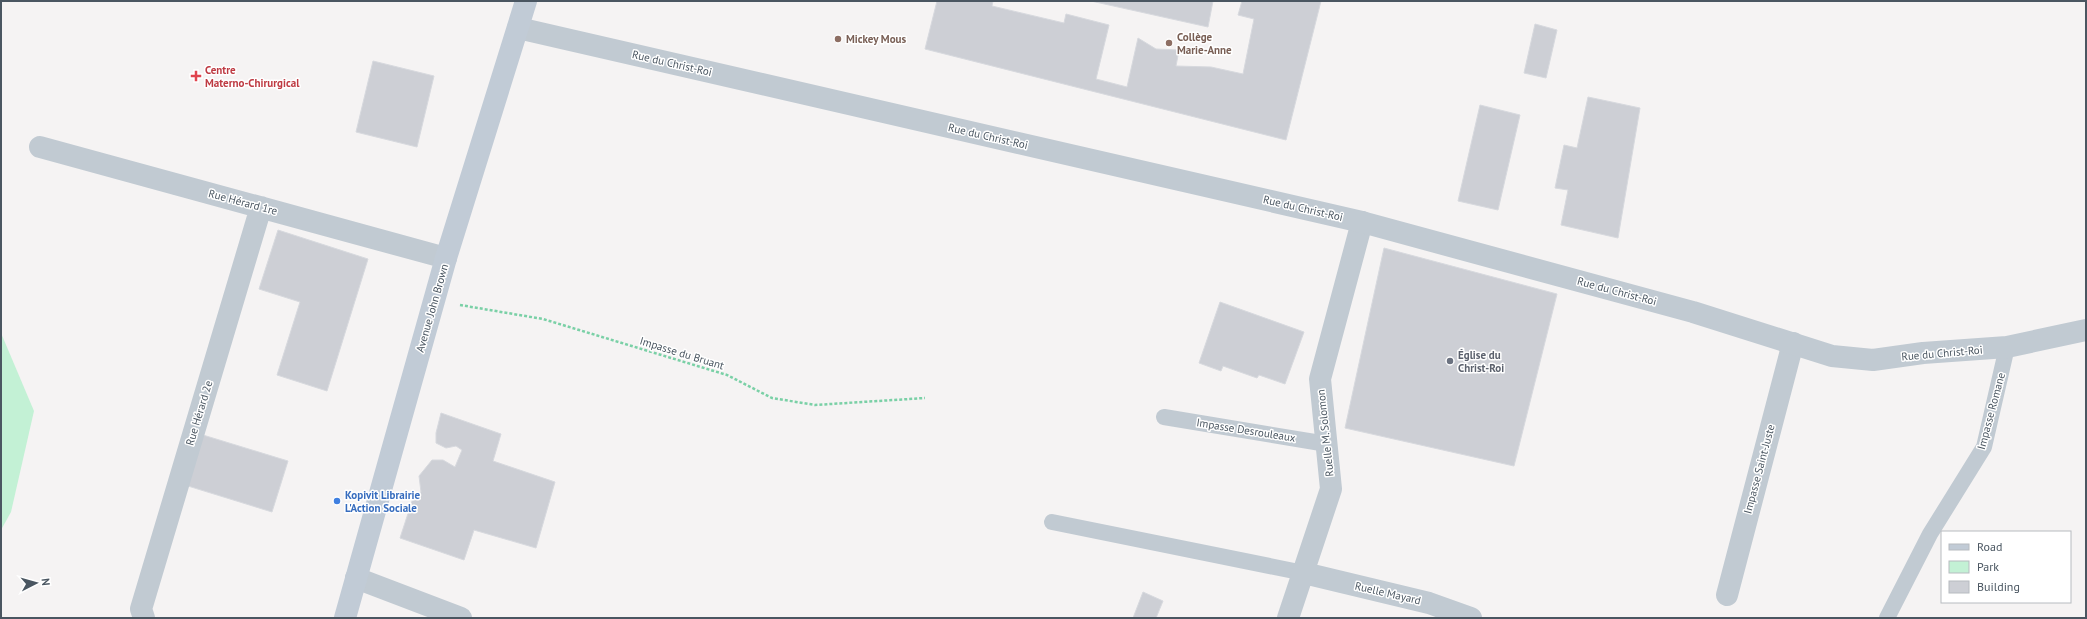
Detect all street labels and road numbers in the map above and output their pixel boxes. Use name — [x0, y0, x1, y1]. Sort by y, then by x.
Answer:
street label: Rue du Christ-Roi — [631, 47, 713, 79]
street label: Rue du Christ-Roi — [947, 120, 1029, 152]
street label: Rue Hérard 1re — [207, 186, 279, 218]
street label: Rue du Christ-Roi — [1262, 192, 1344, 224]
street label: Avenue John Brown — [413, 262, 451, 354]
street label: Rue du Christ-Roi — [1576, 274, 1658, 308]
street label: Impasse du Bruant — [638, 334, 726, 373]
street label: Rue du Christ-Roi — [1901, 342, 1983, 364]
street label: Impasse Romane — [1974, 371, 2008, 451]
street label: Rue Hérard 2e — [182, 378, 216, 447]
street label: Ruelle M. Solomon — [1313, 389, 1337, 477]
street label: Impasse Desrouleaux — [1195, 415, 1297, 445]
street label: Impasse Saint-Juste — [1740, 422, 1778, 515]
street label: Ruelle Mayard — [1354, 579, 1422, 607]

